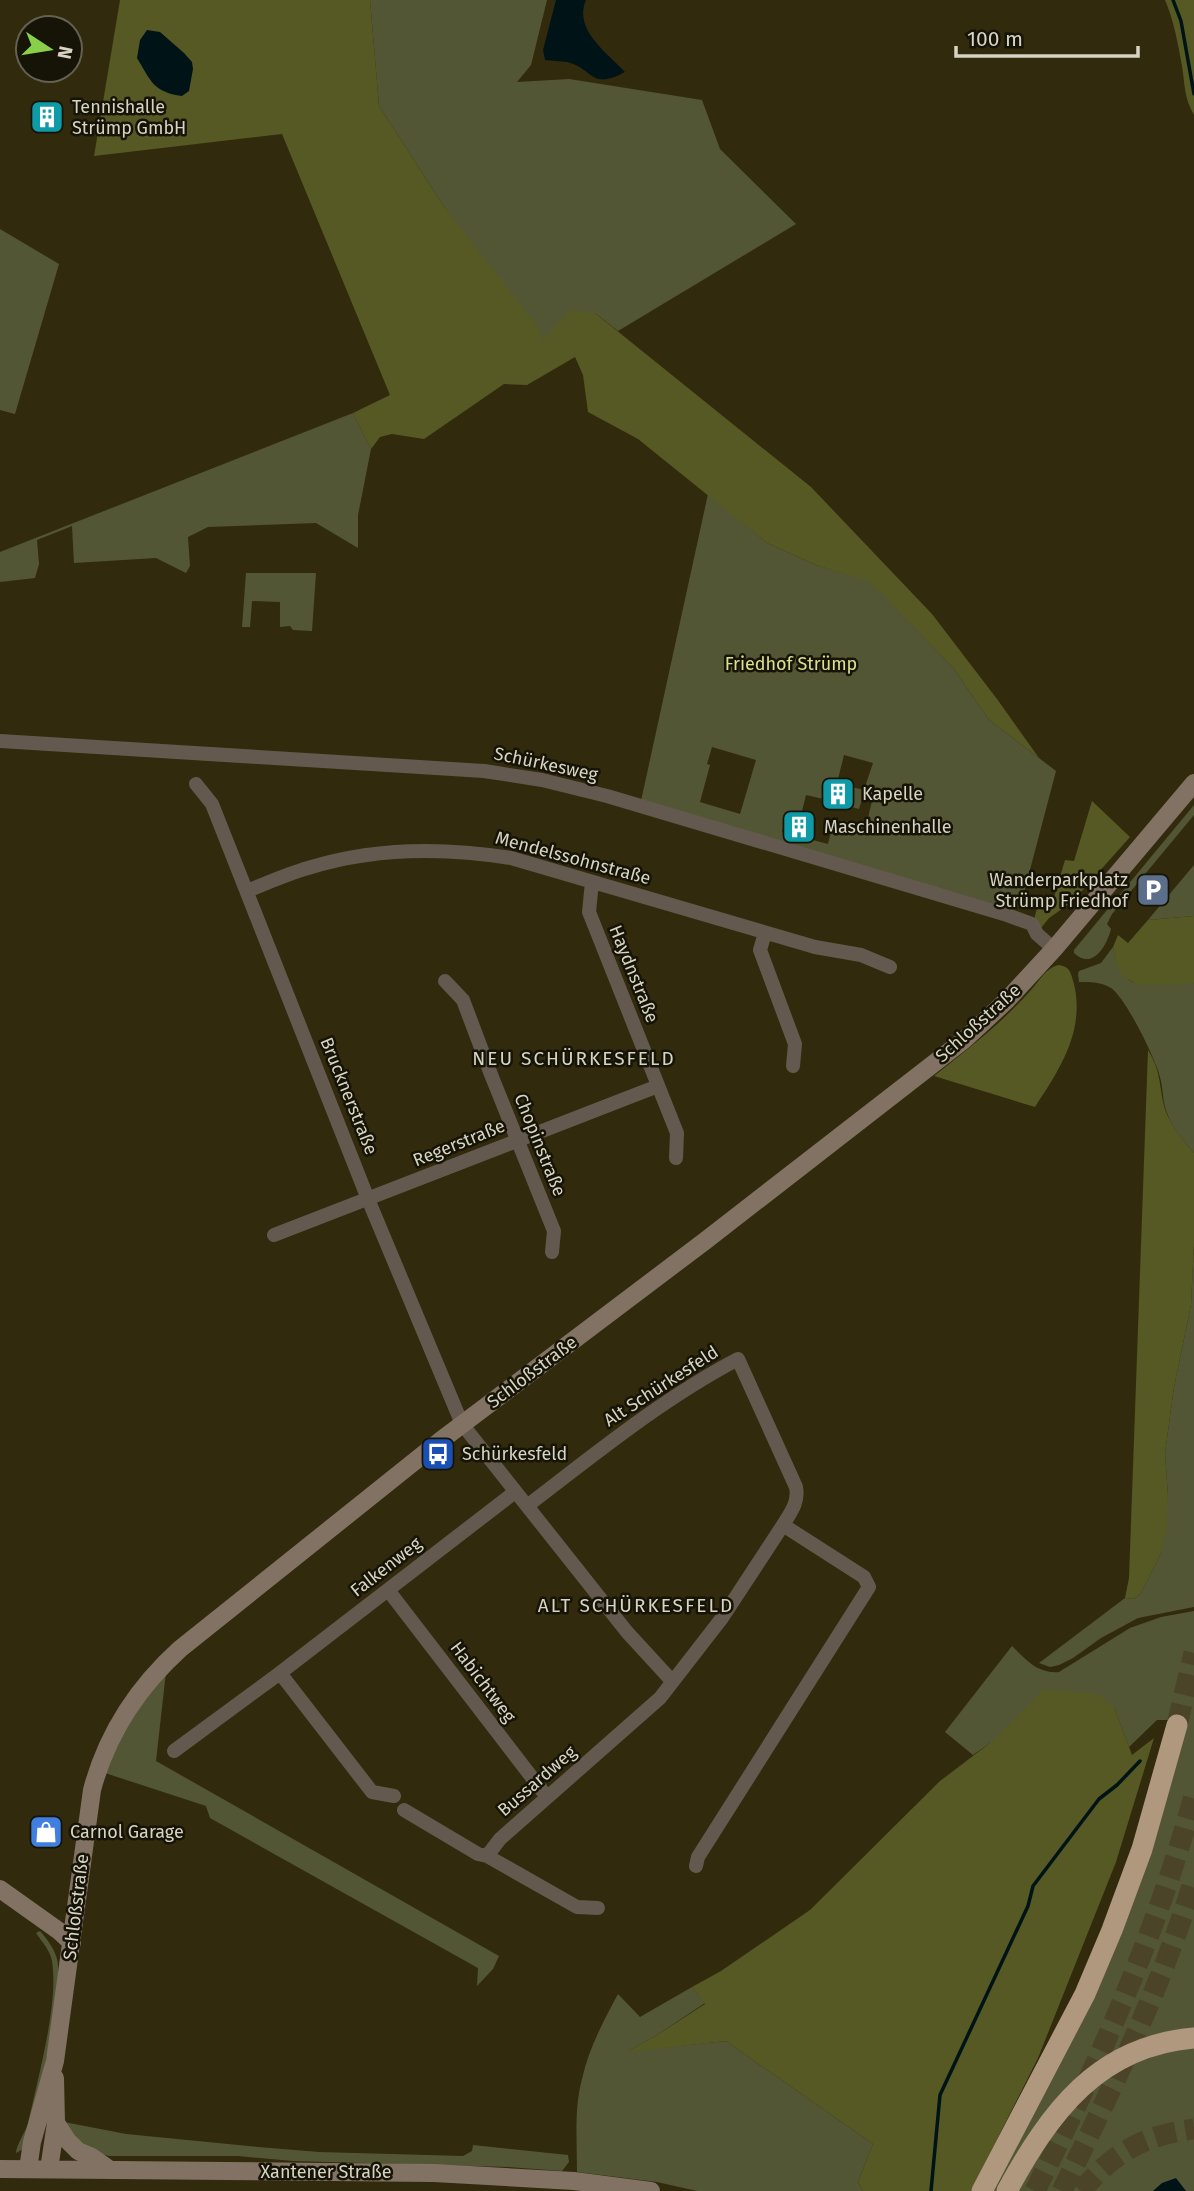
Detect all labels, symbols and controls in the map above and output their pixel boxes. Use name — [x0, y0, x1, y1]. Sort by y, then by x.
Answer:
north arrow — [14, 14, 84, 84]
scale bar — [956, 14, 1138, 58]
text: 100 m — [967, 26, 1023, 52]
text: N — [53, 44, 78, 61]
place label: Tennishalle Strümp GmbH — [72, 96, 186, 139]
building icon: Tennishalle Strümp GmbH — [28, 98, 66, 136]
park label: Friedhof Strümp — [725, 653, 857, 675]
street label: Schürkesweg — [492, 742, 601, 786]
building icon: Kapelle — [819, 775, 857, 813]
place label: Kapelle — [862, 783, 923, 805]
building icon: Maschinenhalle — [780, 808, 818, 846]
place label: Maschinenhalle — [824, 816, 952, 838]
street label: Mendelssohnstraße — [493, 827, 653, 889]
place label: Wanderparkplatz Strümp Friedhof — [989, 869, 1130, 912]
parking icon: Wanderparkplatz Strümp Friedhof — [1134, 871, 1172, 909]
street label: Haydnstraße — [604, 922, 664, 1026]
street label: Schloßstraße — [931, 979, 1025, 1067]
street label: Brucknerstraße — [315, 1034, 383, 1158]
district label: NEU SCHÜRKESFELD — [472, 1047, 676, 1070]
street label: Chopinstraße — [509, 1090, 571, 1200]
street label: Regerstraße — [410, 1115, 508, 1171]
street label: Schloßstraße — [483, 1331, 581, 1413]
street label: Alt Schürkesfeld — [600, 1341, 722, 1431]
bus stop icon: Schürkesfeld — [419, 1435, 457, 1473]
place label: Schürkesfeld — [462, 1443, 567, 1465]
street label: Falkenweg — [346, 1532, 426, 1602]
district label: ALT SCHÜRKESFELD — [538, 1594, 734, 1617]
street label: Habichtweg — [445, 1637, 521, 1727]
street label: Bussardweg — [493, 1740, 581, 1821]
shop icon: Carnol Garage — [27, 1813, 65, 1851]
place label: Carnol Garage — [70, 1821, 184, 1843]
street label: Schloßstraße — [59, 1853, 93, 1961]
street label: Xantener Straße — [261, 2161, 391, 2183]

